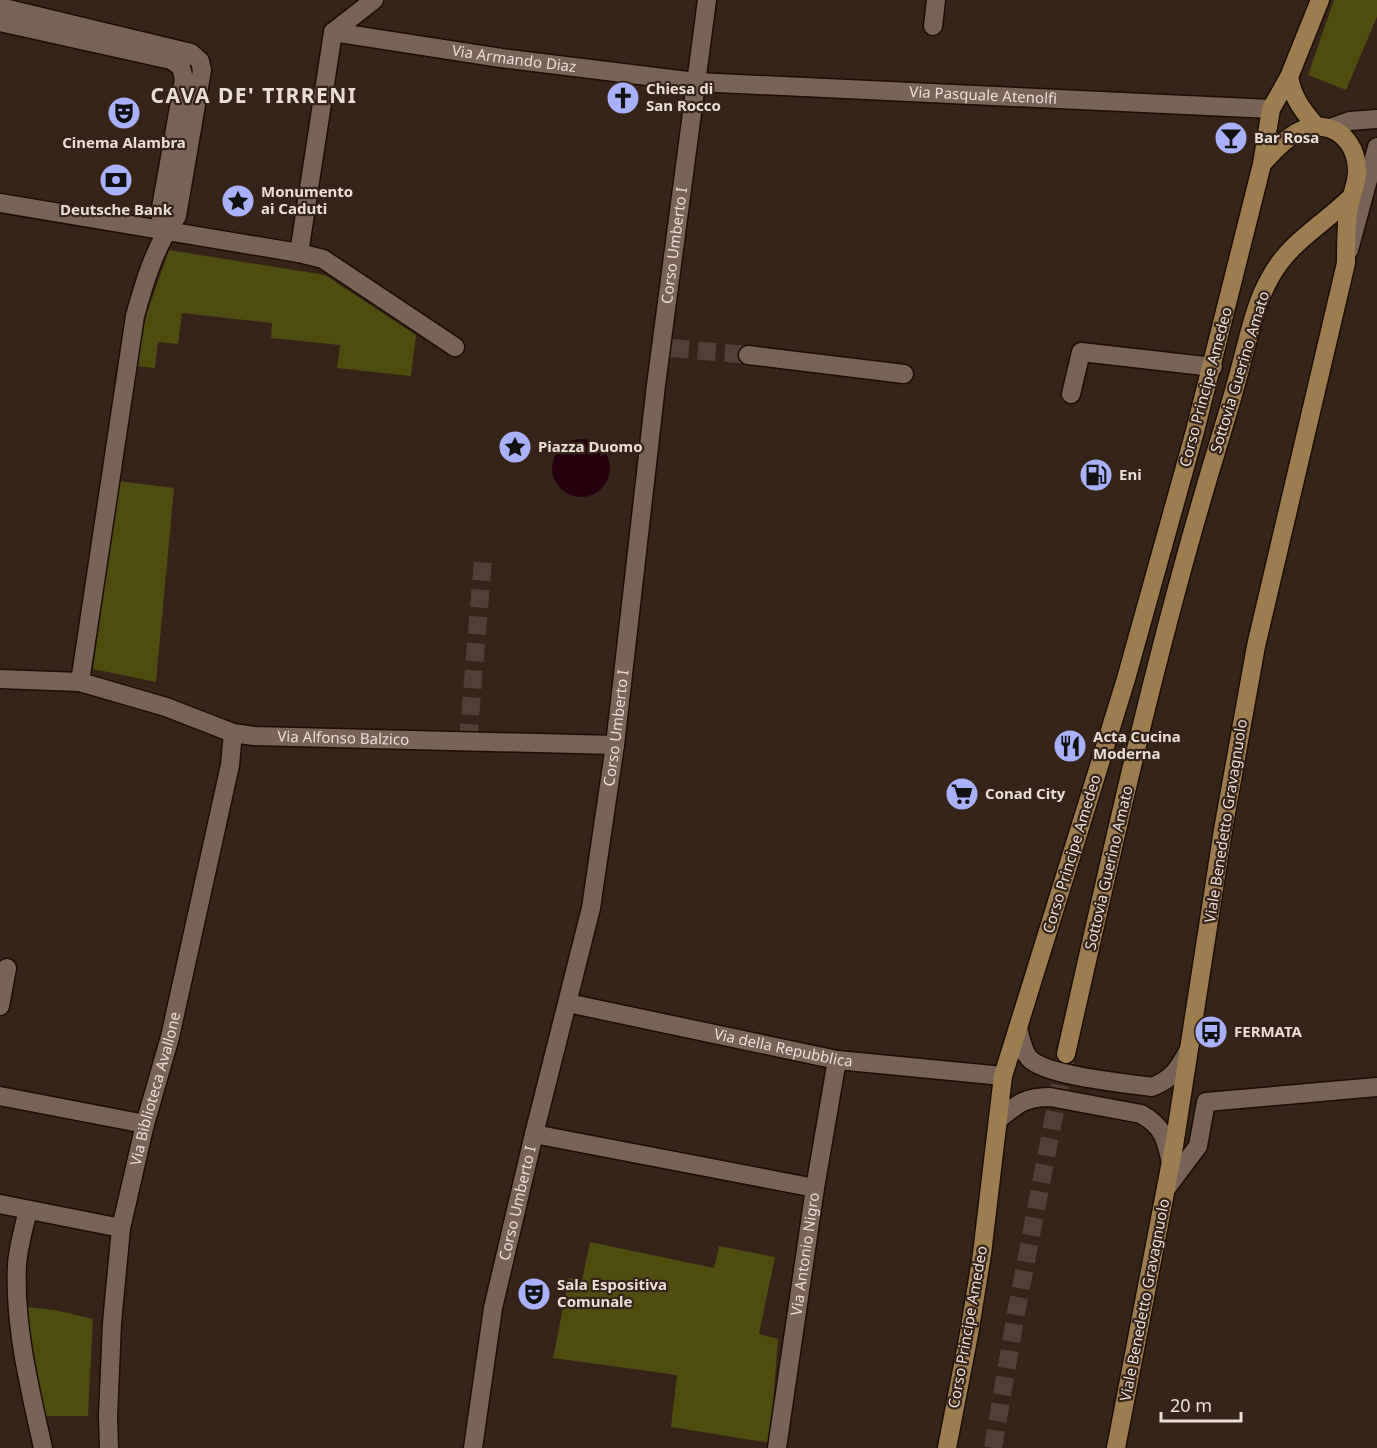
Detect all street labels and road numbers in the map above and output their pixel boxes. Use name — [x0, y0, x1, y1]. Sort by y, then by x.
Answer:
street label: Via Armando Diaz — [451, 40, 577, 76]
street label: Via Pasquale Atenolfi — [909, 81, 1058, 108]
street label: Corso Umberto I — [656, 186, 691, 305]
street label: Sottovia Guerino Amato — [1205, 288, 1273, 455]
street label: Corso Principe Amedeo — [1174, 305, 1236, 469]
street label: Corso Umberto I — [598, 669, 633, 788]
street label: Viale Benedetto Gravagnuolo — [1199, 718, 1251, 924]
street label: Via Alfonso Balzico — [277, 726, 409, 749]
street label: Corso Principe Amedeo — [1037, 772, 1105, 935]
street label: Sottovia Guerino Amato — [1079, 784, 1137, 952]
street label: Via Biblioteca Avallone — [125, 1010, 184, 1167]
street label: Via della Repubblica — [712, 1023, 854, 1070]
street label: Corso Umberto I — [494, 1144, 540, 1262]
street label: Via Antonio Nigro — [785, 1191, 823, 1317]
street label: Viale Benedetto Gravagnuolo — [1115, 1197, 1173, 1403]
street label: Corso Principe Amedeo — [943, 1244, 991, 1410]

